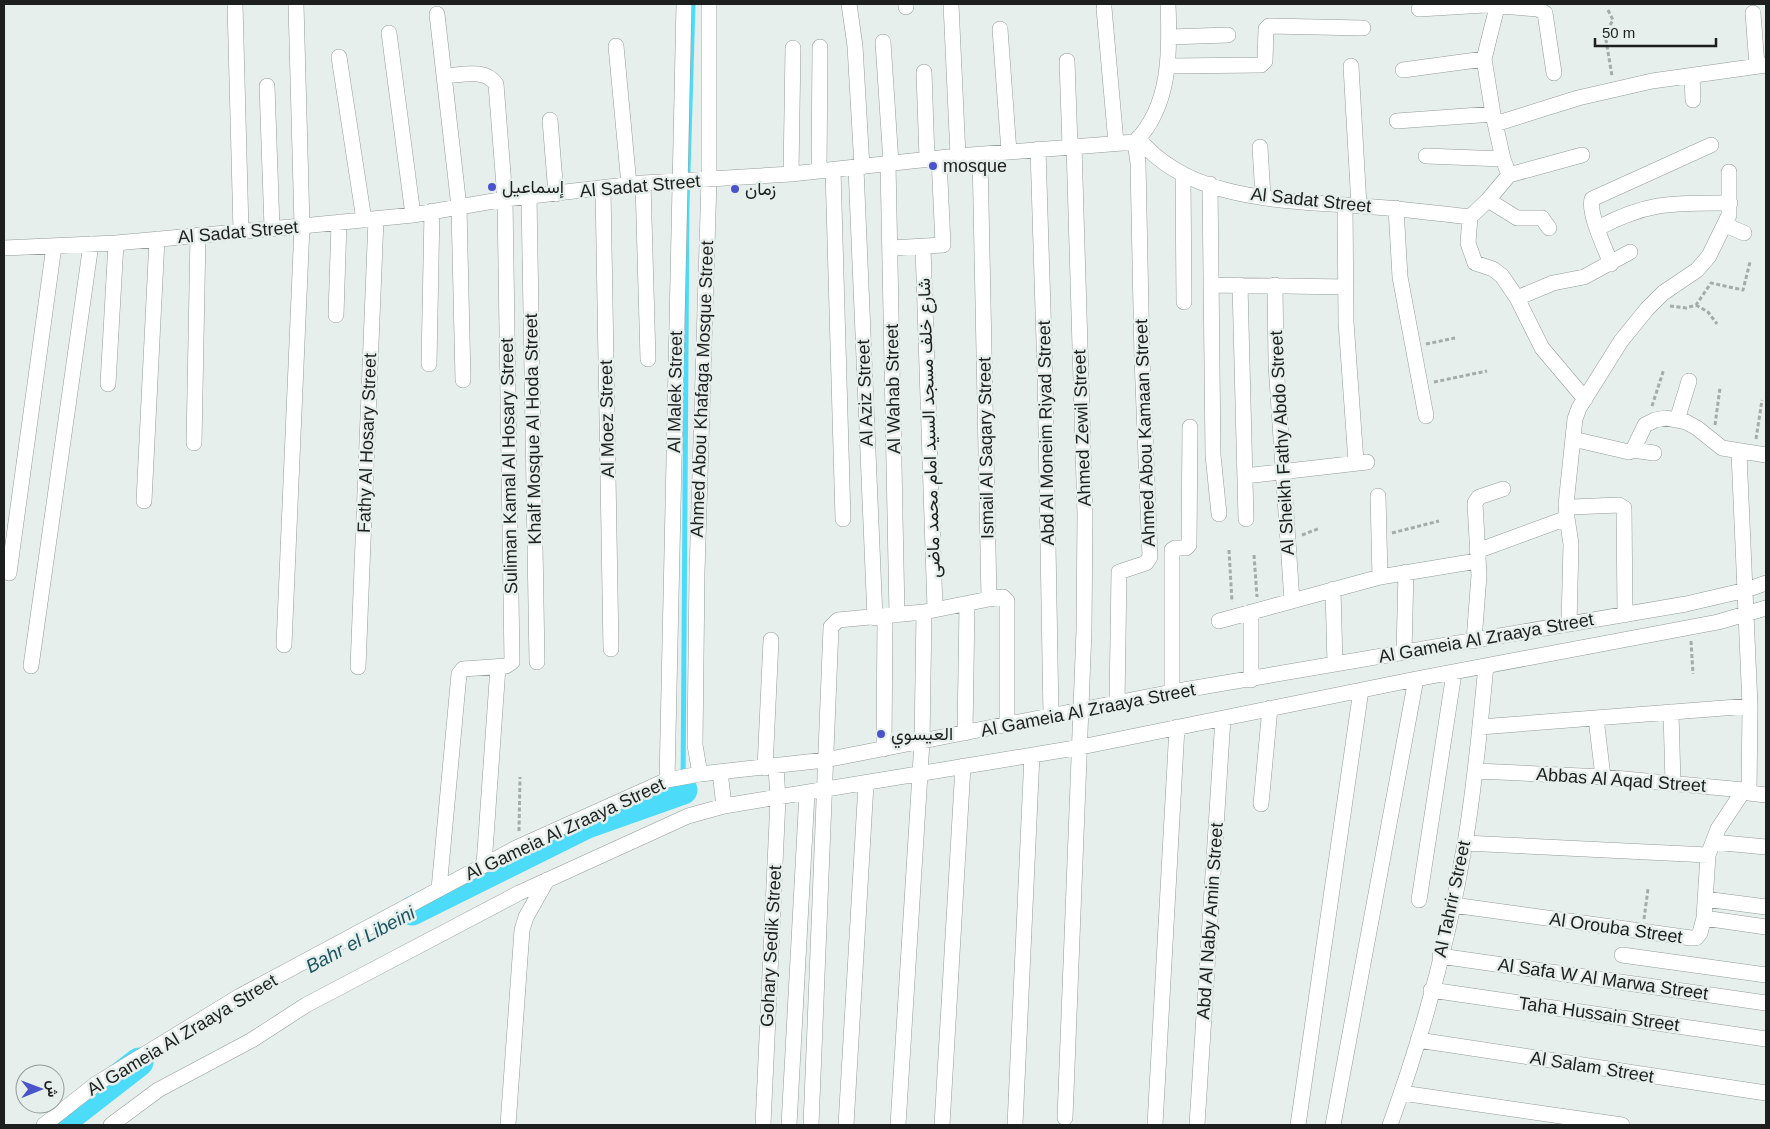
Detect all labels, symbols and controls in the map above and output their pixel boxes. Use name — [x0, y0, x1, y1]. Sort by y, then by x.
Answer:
scale bar — [1595, 15, 1716, 47]
text: 50 m — [1602, 24, 1635, 41]
place label: mosque — [943, 156, 1007, 176]
marker: mosque — [927, 160, 939, 172]
street label: Al Sadat Street — [579, 171, 701, 201]
place label: إسماعيل — [502, 177, 564, 199]
place label: زمان — [745, 179, 776, 200]
marker: إسماعيل — [486, 181, 498, 193]
marker: زمان — [729, 183, 741, 195]
street label: Al Sadat Street — [1250, 184, 1372, 216]
street label: Al Sadat Street — [177, 217, 299, 247]
street label: Ahmed Abou Khafaga Mosque Street — [687, 240, 717, 538]
street label: شارع خلف مسجد السيد امام محمد ماضى — [914, 278, 946, 578]
street label: Khalf Mosque Al Hoda Street — [521, 313, 545, 545]
street label: Ahmed Abou Kamaan Street — [1131, 319, 1159, 547]
street label: Abd Al Moneim Riyad Street — [1034, 320, 1058, 546]
street label: Al Wahab Street — [882, 324, 904, 454]
street label: Al Sheikh Fathy Abdo Street — [1266, 330, 1298, 556]
street label: Al Malek Street — [664, 331, 686, 453]
street label: Suliman Kamal Al Hosary Street — [497, 338, 521, 594]
street label: Al Aziz Street — [853, 339, 877, 447]
street label: Ahmed Zewil Street — [1069, 349, 1095, 507]
street label: Fathy Al Hosary Street — [354, 353, 380, 533]
street label: Ismail Al Saqary Street — [974, 357, 998, 539]
street label: Al Moez Street — [596, 360, 618, 478]
street label: Al Gameia Al Zraaya Street — [1377, 609, 1595, 667]
street label: Al Gameia Al Zraaya Street — [979, 679, 1197, 741]
place label: العيسوي — [891, 724, 953, 749]
marker: العيسوي — [875, 728, 887, 740]
street label: Abbas Al Aqad Street — [1535, 764, 1707, 796]
street label: Al Gameia Al Zraaya Street — [462, 774, 668, 884]
street label: Abd Al Naby Amin Street — [1193, 822, 1227, 1020]
street label: Al Tahrir Street — [1430, 839, 1474, 959]
street label: Gohary Sedik Street — [757, 865, 785, 1027]
water label: Bahr el Libeini — [302, 902, 419, 977]
street label: Al Orouba Street — [1548, 909, 1684, 947]
street label: Al Safa W Al Marwa Street — [1497, 954, 1709, 1004]
street label: Al Gameia Al Zraaya Street — [83, 970, 281, 1100]
street label: Taha Hussain Street — [1517, 993, 1681, 1035]
street label: Al Salam Street — [1529, 1047, 1655, 1087]
north arrow — [15, 1064, 65, 1114]
text: ش — [44, 1080, 61, 1098]

